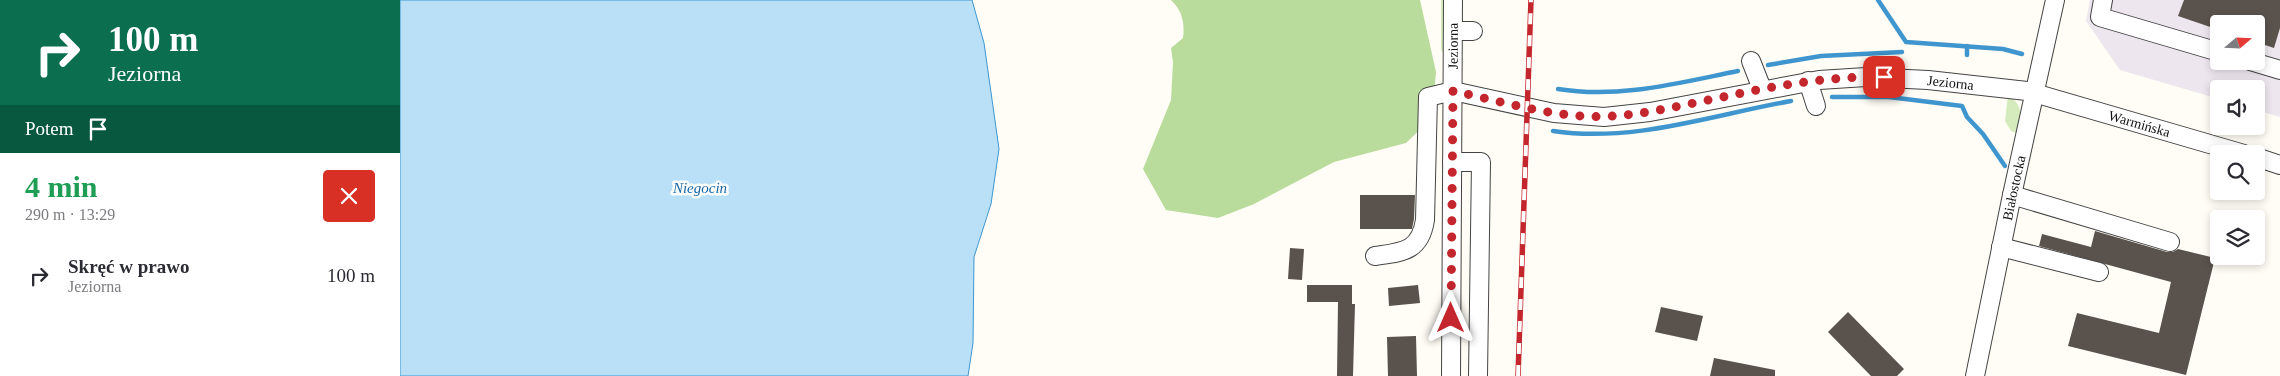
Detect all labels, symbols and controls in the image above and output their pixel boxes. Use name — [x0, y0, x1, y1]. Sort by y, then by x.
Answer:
north arrow — [2210, 15, 2265, 70]
map controls — [2210, 15, 2265, 265]
icon: right — [25, 20, 90, 85]
text: 100 m — [108, 20, 198, 59]
street label: Jeziorna — [1446, 22, 1461, 69]
pin — [1863, 56, 1905, 98]
text: Jeziorna — [108, 61, 181, 86]
icon: arrive — [1870, 63, 1898, 91]
street label: Jeziorna — [1927, 73, 1975, 93]
button: sound — [2210, 80, 2265, 135]
street label: Warmińska — [2107, 108, 2173, 140]
icon: arrive — [84, 115, 112, 143]
text: Potem — [25, 118, 74, 139]
button: search — [2210, 145, 2265, 200]
street label: Białostocka — [2000, 153, 2029, 222]
text: 4 min — [25, 170, 98, 203]
button: close — [323, 170, 375, 222]
water label: Niegocin — [672, 180, 727, 196]
text: 290 m · 13:29 — [25, 206, 115, 223]
button: layers — [2210, 210, 2265, 265]
text: Skręć w prawo — [68, 256, 189, 277]
icon: right — [25, 262, 53, 290]
text: 100 m — [327, 265, 375, 286]
text: Jeziorna — [68, 278, 121, 295]
position arrow — [1424, 291, 1476, 343]

